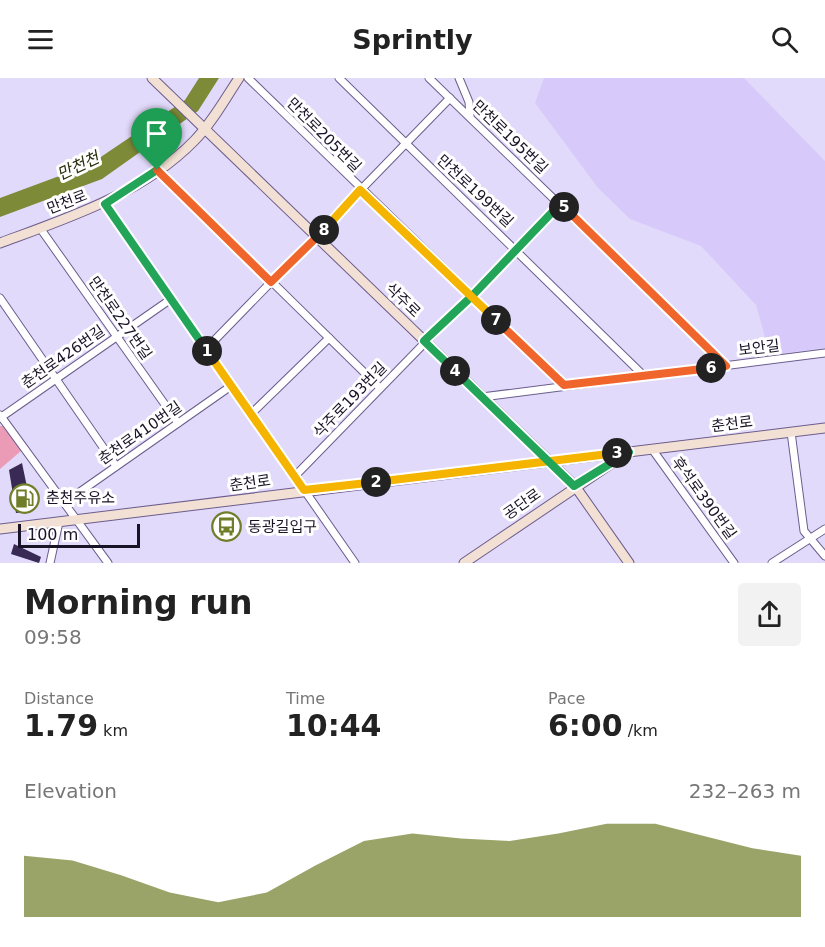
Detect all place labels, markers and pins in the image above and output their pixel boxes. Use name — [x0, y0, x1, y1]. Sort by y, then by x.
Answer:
pin — [131, 108, 182, 170]
pin: 5 — [549, 192, 579, 222]
pin: 8 — [309, 215, 339, 245]
pin: 7 — [481, 305, 511, 335]
pin: 1 — [192, 336, 222, 366]
pin: 6 — [696, 353, 726, 383]
pin: 4 — [440, 356, 470, 386]
pin: 3 — [602, 438, 632, 468]
pin: 2 — [361, 467, 391, 497]
fuel station icon: 춘천주유소 — [9, 482, 41, 514]
place label: 춘천주유소 — [46, 489, 115, 507]
bus stop icon: 동광길입구 — [211, 511, 243, 543]
place label: 동광길입구 — [248, 518, 317, 536]

